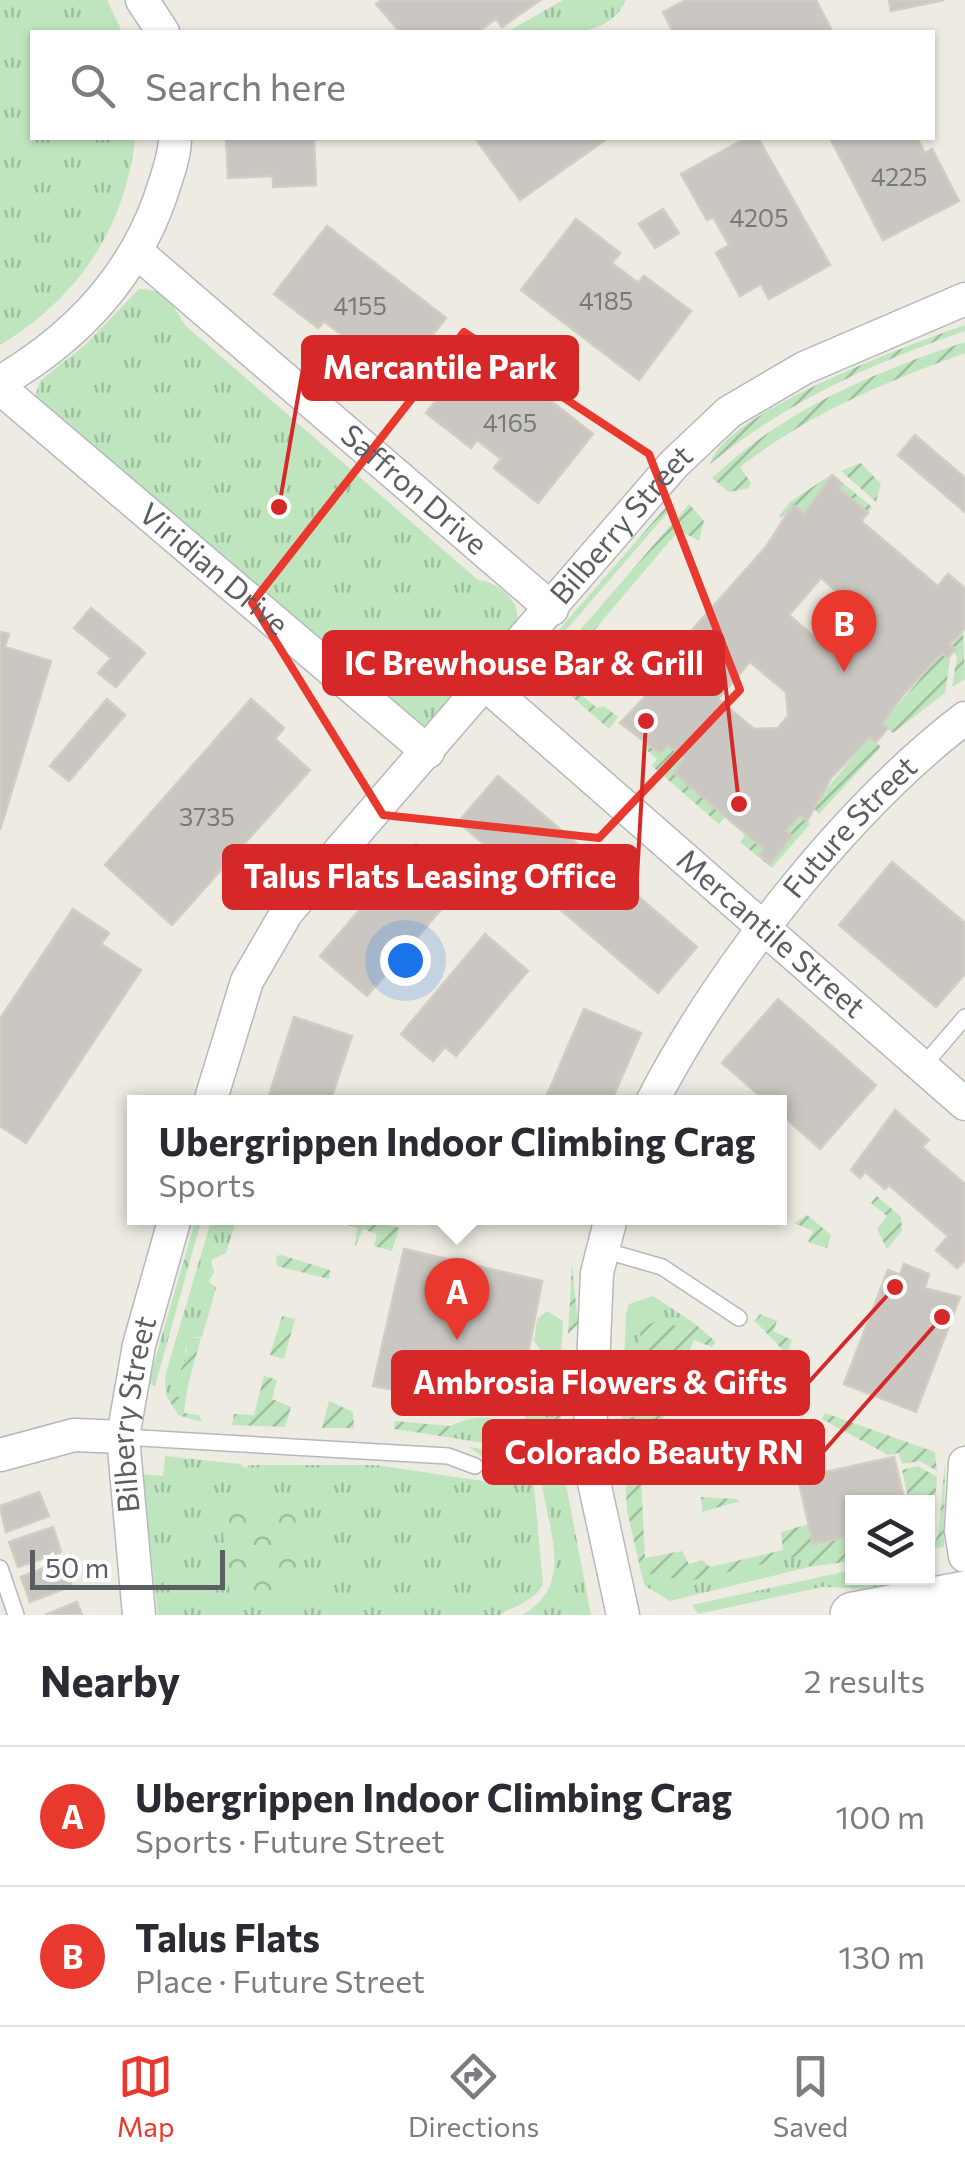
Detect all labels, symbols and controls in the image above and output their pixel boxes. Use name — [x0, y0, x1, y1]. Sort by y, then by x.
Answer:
search box — [30, 30, 935, 140]
icon: search — [65, 58, 120, 113]
text: Search here — [145, 62, 346, 109]
house number: 4225 — [871, 161, 927, 191]
house number: 4205 — [729, 202, 789, 232]
house number: 4185 — [579, 285, 633, 315]
house number: 4155 — [333, 290, 387, 320]
callout: Mercantile Park — [303, 337, 577, 399]
text: Mercantile Park — [323, 346, 558, 386]
house number: 4165 — [483, 407, 537, 437]
street label: Saffron Drive — [335, 415, 496, 561]
street label: Bilberry Street — [541, 436, 699, 610]
street label: Viridian Drive — [133, 494, 297, 641]
pin: B — [812, 590, 876, 672]
callout: IC Brewhouse Bar & Grill — [324, 632, 723, 694]
text: IC Brewhouse Bar & Grill — [344, 642, 704, 682]
street label: Future Street — [773, 747, 923, 904]
house number: 3735 — [179, 801, 235, 831]
street label: Mercantile Street — [670, 840, 874, 1024]
callout: Talus Flats Leasing Office — [224, 846, 637, 908]
text: Talus Flats Leasing Office — [244, 855, 616, 895]
your location — [380, 935, 431, 986]
popup — [127, 1095, 787, 1225]
text: Ubergrippen Indoor Climbing Crag — [158, 1117, 756, 1164]
text: Sports — [158, 1164, 256, 1204]
pin: A — [424, 1258, 490, 1340]
street label: Bilberry Street — [102, 1311, 162, 1514]
callout: Ambrosia Flowers & Gifts — [393, 1352, 808, 1414]
text: Ambrosia Flowers & Gifts — [413, 1361, 787, 1401]
callout: Colorado Beauty RN — [484, 1421, 823, 1483]
text: Colorado Beauty RN — [504, 1431, 804, 1471]
map controls — [845, 1495, 935, 1585]
button: layers — [845, 1495, 935, 1585]
scale bar — [30, 1545, 225, 1590]
text: 50 m — [45, 1550, 109, 1584]
text: Nearby — [40, 1654, 180, 1706]
text: 2 results — [804, 1660, 925, 1700]
text: Ubergrippen Indoor Climbing Crag — [135, 1773, 732, 1820]
text: A — [61, 1796, 84, 1836]
text: 100 m — [836, 1796, 925, 1836]
text: Sports · Future Street — [135, 1820, 445, 1860]
text: Talus Flats — [135, 1913, 320, 1960]
text: B — [62, 1936, 83, 1976]
text: 130 m — [838, 1936, 925, 1976]
text: Place · Future Street — [135, 1960, 425, 2000]
tab: Map — [117, 2049, 174, 2143]
tab: Directions — [408, 2049, 539, 2143]
tab: Saved — [773, 2049, 848, 2143]

